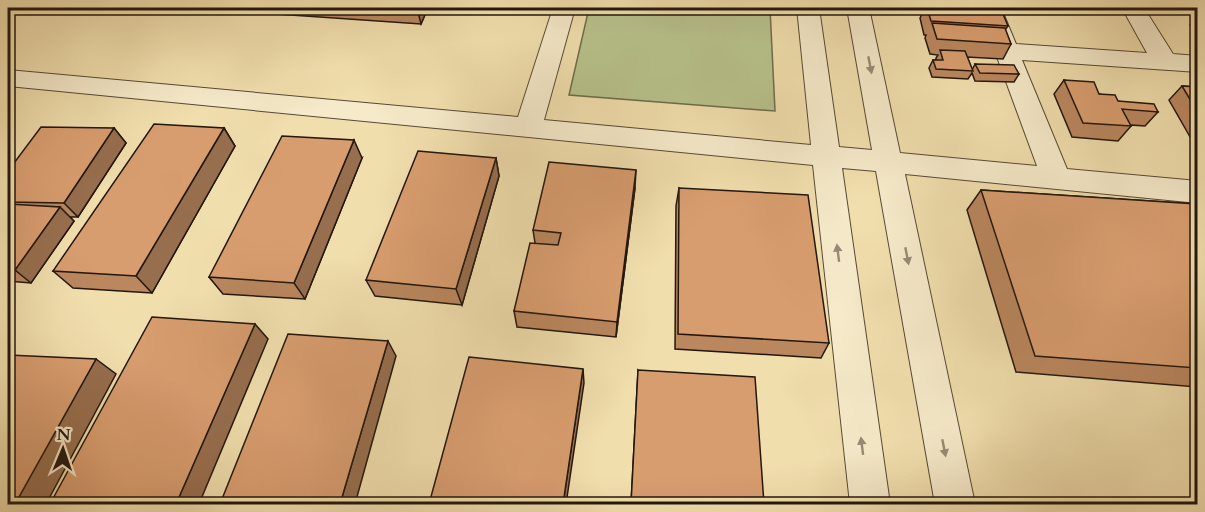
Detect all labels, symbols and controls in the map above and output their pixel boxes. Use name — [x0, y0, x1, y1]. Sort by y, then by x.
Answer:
one-way arrow — [866, 56, 875, 75]
one-way arrow — [834, 243, 843, 262]
one-way arrow — [903, 247, 912, 266]
north arrow — [33, 419, 93, 479]
text: N — [56, 424, 71, 446]
one-way arrow — [858, 437, 867, 456]
one-way arrow — [940, 438, 949, 457]

